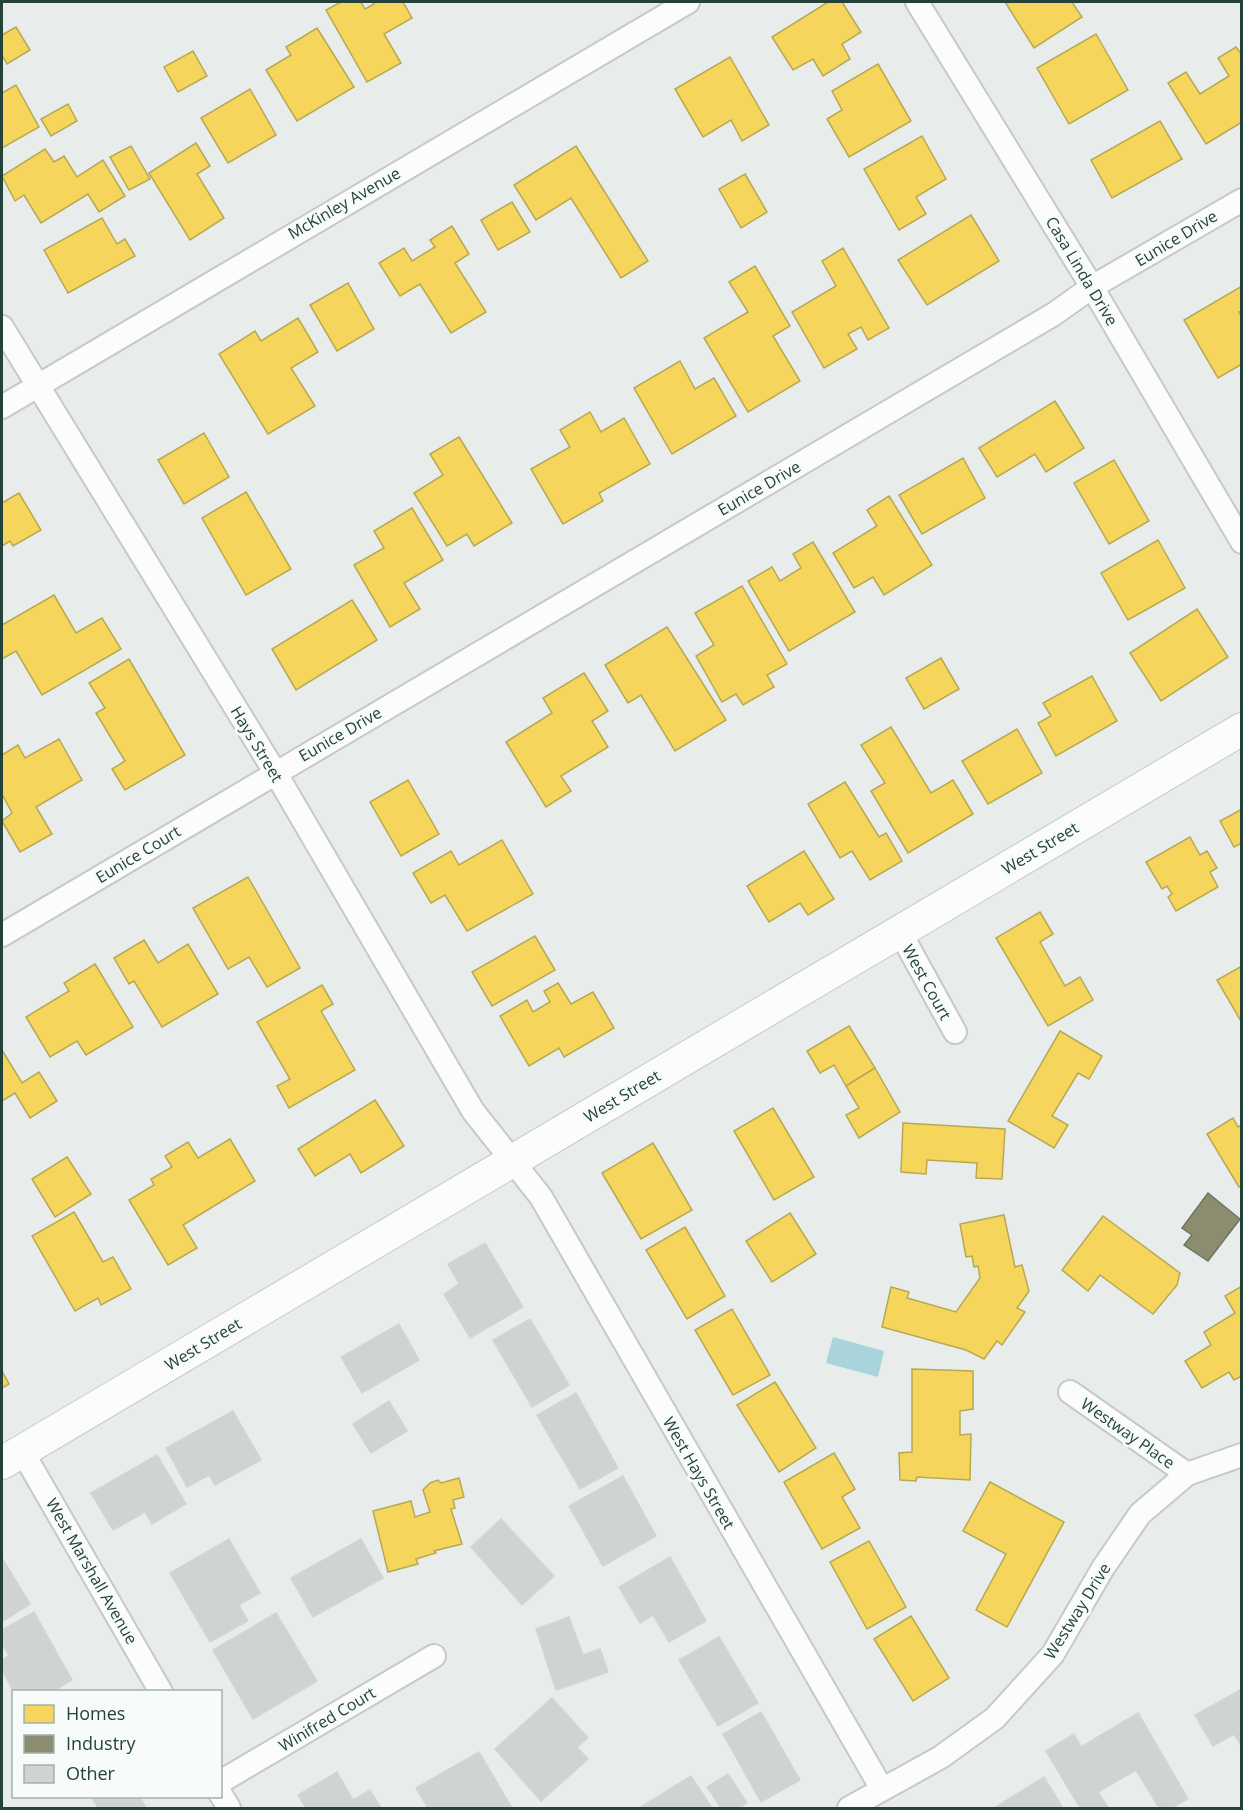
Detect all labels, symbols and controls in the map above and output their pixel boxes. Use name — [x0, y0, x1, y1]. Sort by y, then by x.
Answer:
street label: McKinley Avenue — [284, 162, 404, 244]
street label: Eunice Drive — [1131, 205, 1221, 271]
street label: Casa Linda Drive — [1041, 212, 1123, 330]
street label: Eunice Drive — [713, 455, 805, 521]
street label: Eunice Drive — [294, 701, 386, 767]
street label: Hays Street — [226, 702, 289, 786]
street label: West Street — [998, 816, 1083, 880]
street label: Eunice Court — [92, 820, 185, 888]
street label: West Court — [897, 940, 957, 1024]
street label: West Street — [580, 1064, 665, 1128]
street label: West Street — [161, 1312, 246, 1376]
street label: Westway Place — [1077, 1393, 1179, 1473]
street label: West Hays Street — [658, 1413, 740, 1533]
street label: West Marshall Avenue — [41, 1494, 143, 1648]
street label: Westway Drive — [1039, 1559, 1115, 1663]
street label: Winifred Court — [274, 1681, 380, 1757]
legend — [12, 1690, 222, 1798]
text: Homes — [66, 1701, 125, 1725]
text: Industry — [66, 1731, 136, 1755]
text: Other — [66, 1761, 116, 1785]

